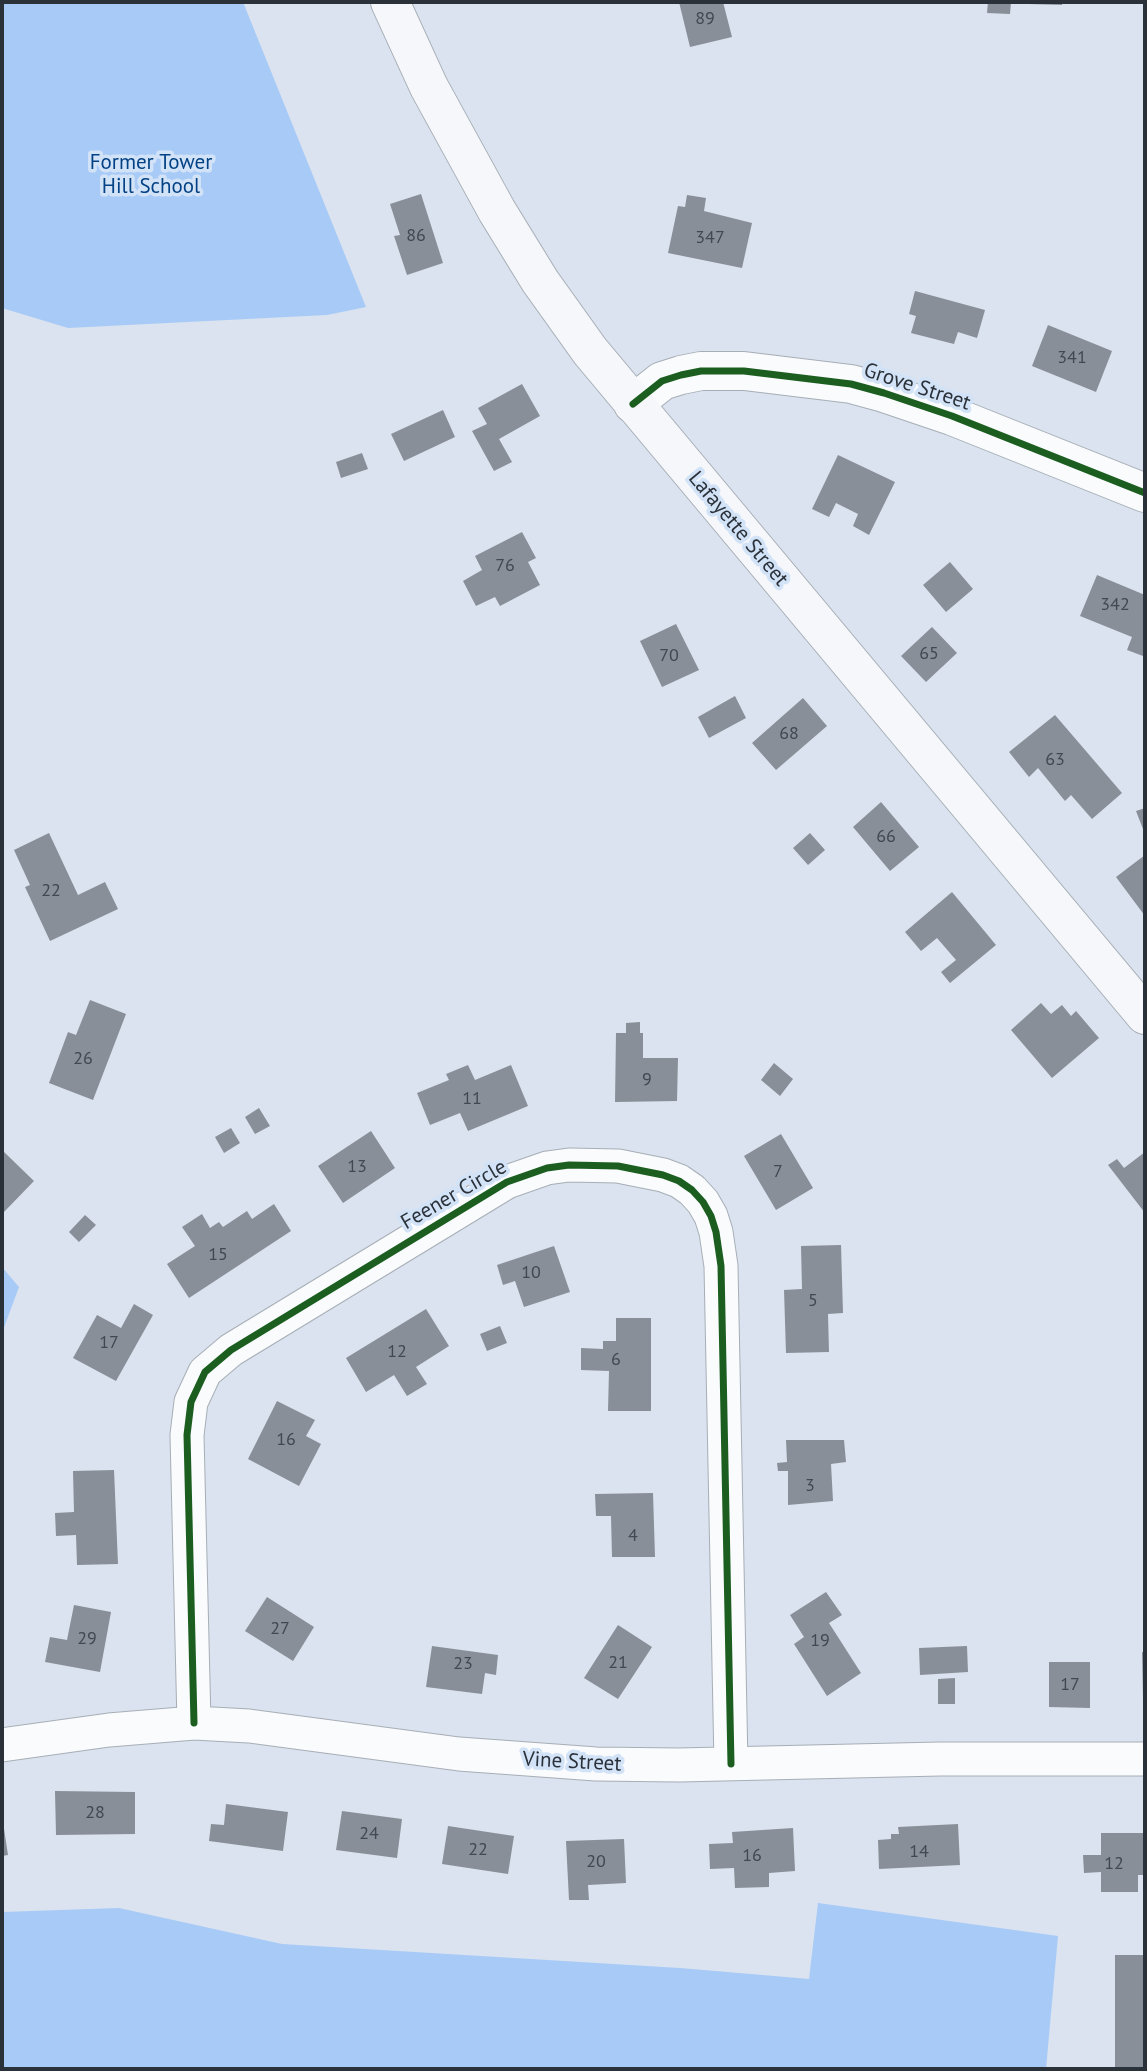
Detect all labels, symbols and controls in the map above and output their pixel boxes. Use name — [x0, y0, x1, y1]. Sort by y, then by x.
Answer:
house number: 89 — [695, 8, 715, 30]
park label: Former Tower Hill School — [90, 150, 212, 200]
house number: 86 — [406, 225, 426, 247]
house number: 347 — [695, 227, 725, 249]
house number: 341 — [1057, 347, 1087, 369]
street label: Grove Street — [860, 358, 974, 416]
street label: Lafayette Street — [683, 466, 793, 592]
house number: 76 — [495, 555, 515, 577]
house number: 342 — [1100, 594, 1130, 616]
house number: 65 — [919, 643, 939, 665]
house number: 70 — [659, 645, 679, 667]
house number: 68 — [779, 723, 799, 745]
house number: 63 — [1045, 749, 1065, 771]
house number: 66 — [876, 826, 896, 848]
house number: 22 — [41, 880, 61, 902]
house number: 26 — [73, 1048, 93, 1070]
house number: 9 — [642, 1069, 652, 1091]
house number: 11 — [462, 1088, 482, 1110]
street label: Feener Circle — [397, 1155, 511, 1235]
house number: 13 — [347, 1156, 367, 1178]
house number: 7 — [773, 1161, 783, 1183]
house number: 15 — [208, 1244, 228, 1266]
house number: 10 — [521, 1262, 541, 1284]
house number: 5 — [808, 1290, 818, 1312]
house number: 17 — [99, 1332, 119, 1354]
house number: 12 — [387, 1341, 407, 1363]
house number: 6 — [611, 1349, 621, 1371]
house number: 16 — [276, 1429, 296, 1451]
house number: 3 — [805, 1475, 815, 1497]
house number: 4 — [628, 1525, 638, 1547]
house number: 27 — [270, 1618, 290, 1640]
house number: 29 — [77, 1628, 97, 1650]
house number: 19 — [810, 1630, 830, 1652]
house number: 21 — [608, 1652, 628, 1674]
house number: 23 — [453, 1653, 473, 1675]
house number: 17 — [1060, 1674, 1080, 1696]
street label: Vine Street — [522, 1747, 622, 1777]
house number: 28 — [85, 1802, 105, 1824]
house number: 24 — [359, 1823, 379, 1845]
house number: 22 — [468, 1839, 488, 1861]
house number: 14 — [909, 1841, 929, 1863]
house number: 16 — [742, 1845, 762, 1867]
house number: 20 — [586, 1851, 606, 1873]
house number: 12 — [1104, 1853, 1124, 1875]

